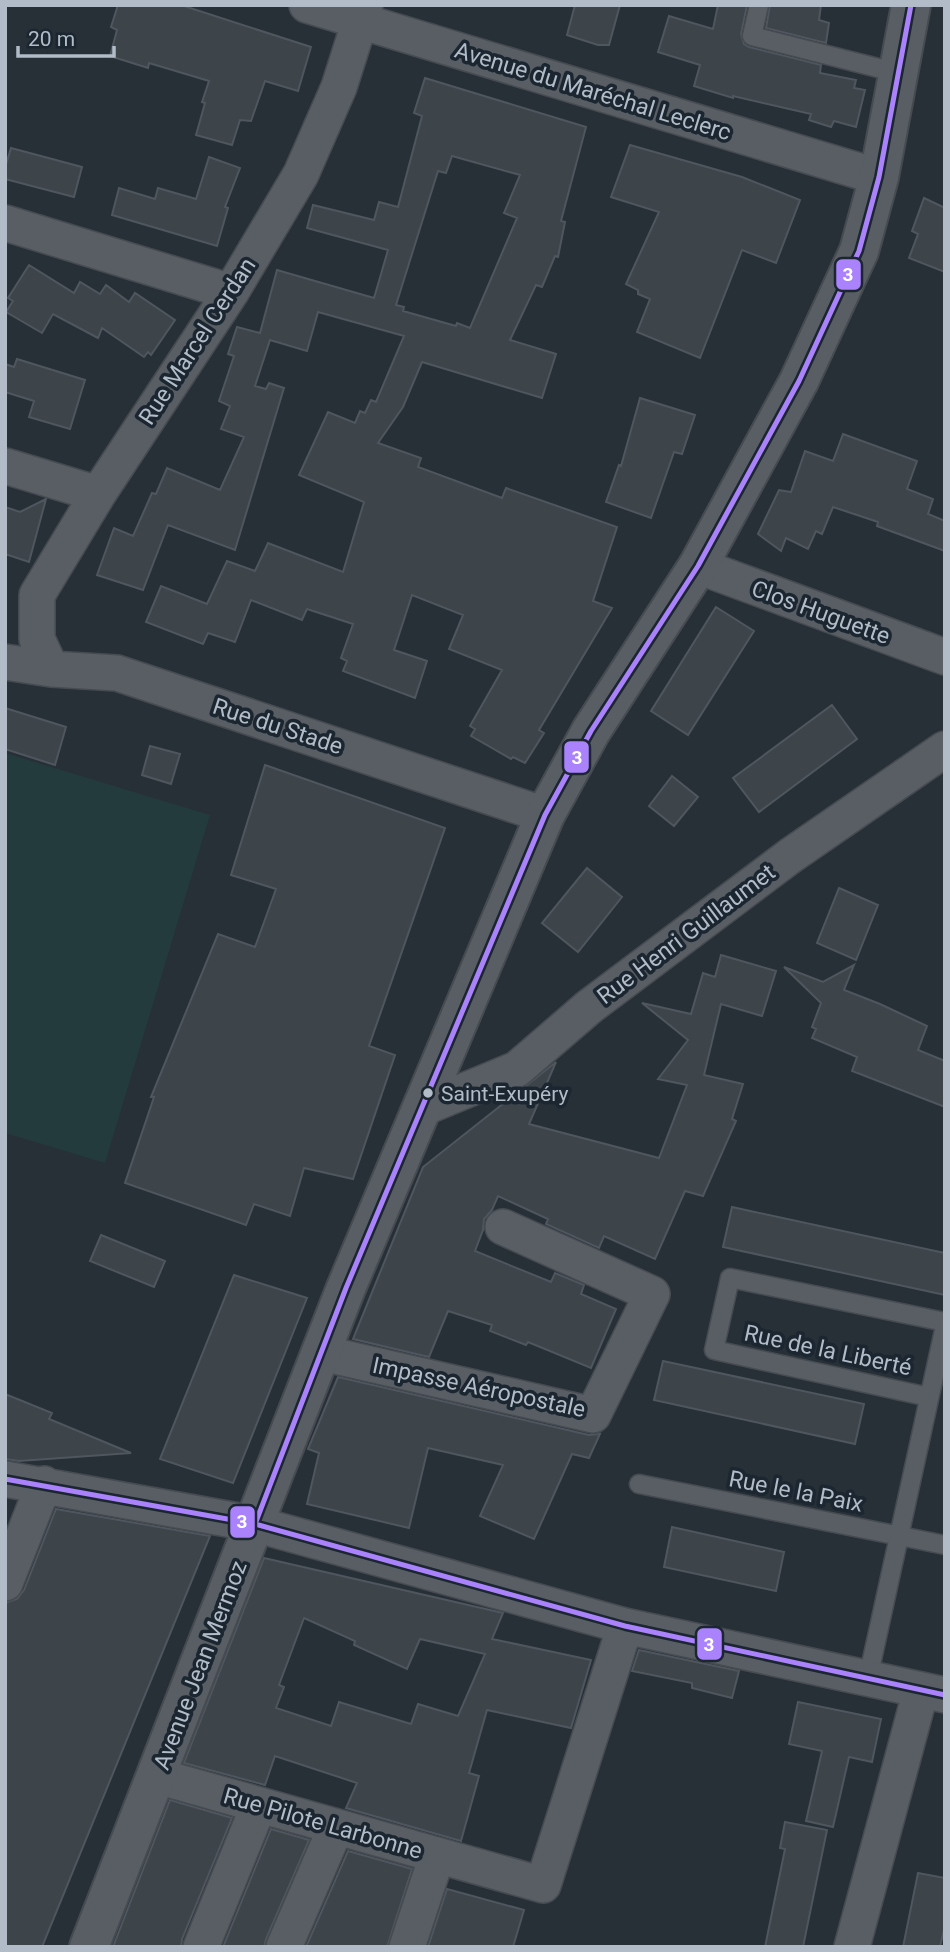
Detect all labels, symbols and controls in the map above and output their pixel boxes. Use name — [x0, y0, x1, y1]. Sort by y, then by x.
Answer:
scale bar — [18, 14, 114, 58]
text: 20 m — [28, 27, 75, 51]
street label: Avenue du Maréchal Leclerc — [452, 37, 734, 146]
street label: Rue Marcel Cerdan — [133, 253, 261, 430]
line badge: 3 — [835, 258, 862, 291]
text: 3 — [843, 263, 853, 286]
street label: Clos Huguette — [748, 575, 894, 650]
street label: Rue du Stade — [209, 693, 346, 760]
line badge: 3 — [563, 740, 590, 774]
text: 3 — [572, 746, 582, 769]
street label: Rue Henri Guillaumet — [592, 859, 780, 1010]
place label: Saint-Exupéry — [441, 1082, 568, 1106]
marker: Saint-Exupéry — [421, 1086, 435, 1100]
street label: Rue de la Liberté — [742, 1320, 914, 1381]
street label: Impasse Aéropostale — [370, 1352, 588, 1423]
street label: Rue le la Paix — [727, 1465, 865, 1518]
line badge: 3 — [229, 1505, 256, 1539]
text: 3 — [237, 1510, 247, 1533]
street label: Avenue Jean Mermoz — [148, 1557, 253, 1773]
line badge: 3 — [696, 1627, 723, 1661]
text: 3 — [704, 1633, 714, 1656]
street label: Rue Pilote Larbonne — [220, 1782, 425, 1865]

